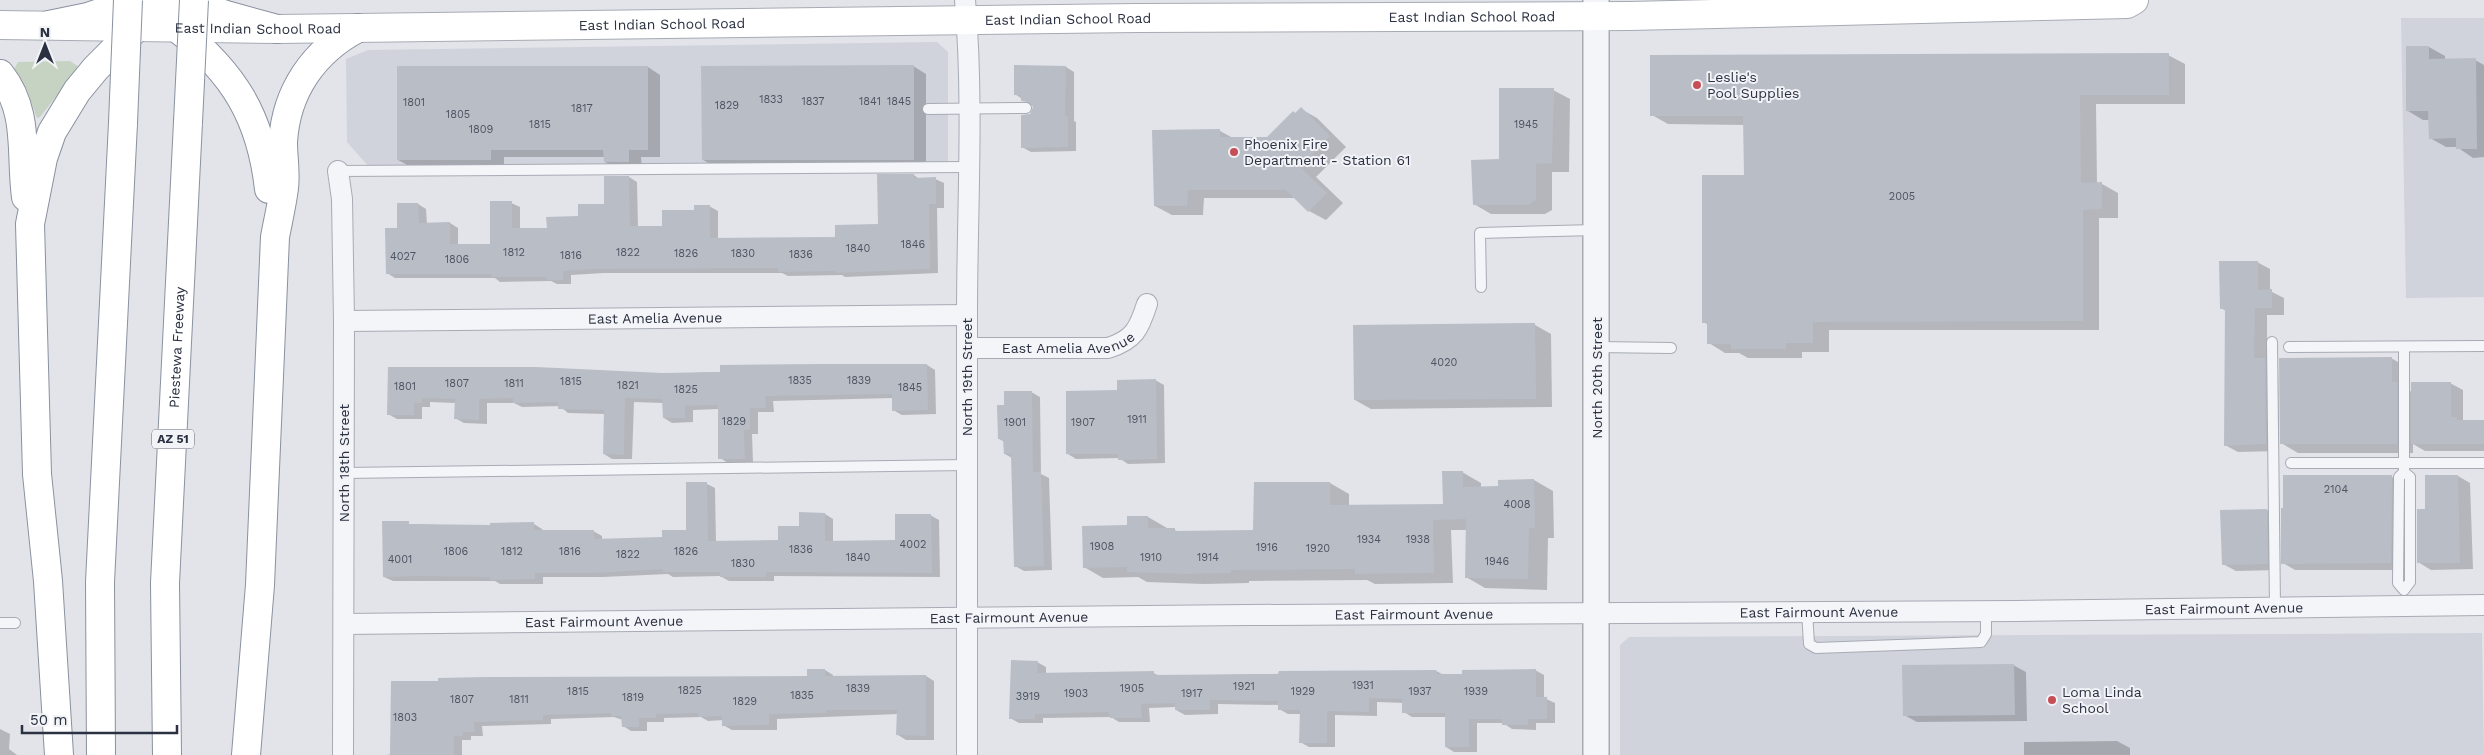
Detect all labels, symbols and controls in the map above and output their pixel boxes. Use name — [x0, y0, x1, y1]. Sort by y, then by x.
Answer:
street label: East Indian School Road — [1389, 8, 1555, 25]
street label: East Indian School Road — [984, 10, 1151, 28]
street label: East Indian School Road — [579, 15, 745, 33]
north arrow — [20, 20, 70, 70]
street label: East Indian School Road — [175, 20, 341, 37]
text: N — [40, 24, 50, 40]
place label: Leslie's Pool Supplies — [1707, 69, 1799, 101]
marker: Leslie's Pool Supplies — [1691, 79, 1703, 91]
house number: 1833 — [759, 93, 783, 106]
house number: 1837 — [802, 95, 825, 108]
house number: 1841 — [859, 95, 881, 108]
house number: 1845 — [887, 95, 911, 108]
house number: 1801 — [403, 96, 425, 109]
house number: 1829 — [715, 99, 739, 112]
house number: 1817 — [571, 102, 593, 115]
house number: 1805 — [446, 108, 470, 121]
house number: 1815 — [529, 118, 551, 131]
house number: 1945 — [1514, 118, 1538, 131]
house number: 1809 — [469, 123, 494, 136]
place label: Phoenix Fire Department - Station 61 — [1244, 136, 1410, 168]
marker: Phoenix Fire Department - Station 61 — [1228, 146, 1240, 158]
house number: 2005 — [1889, 190, 1915, 203]
house number: 1846 — [901, 238, 926, 251]
house number: 1840 — [846, 242, 870, 255]
house number: 1812 — [503, 246, 525, 259]
house number: 1822 — [616, 246, 640, 259]
house number: 1826 — [674, 247, 698, 260]
house number: 1830 — [731, 247, 755, 260]
house number: 1836 — [789, 248, 813, 261]
house number: 1816 — [560, 249, 582, 262]
house number: 4027 — [390, 250, 416, 263]
house number: 1806 — [445, 253, 470, 266]
street label: Piestewa Freeway — [166, 286, 188, 408]
street label: East Amelia Avenue — [588, 309, 722, 327]
street label: North 20th Street — [1589, 317, 1605, 439]
street label: North 19th Street — [959, 318, 975, 436]
street label: East Amelia Avenue — [1002, 329, 1138, 356]
house number: 4020 — [1431, 356, 1458, 369]
house number: 1835 — [788, 374, 812, 387]
house number: 1839 — [847, 374, 871, 387]
house number: 1815 — [560, 375, 582, 388]
house number: 1807 — [445, 377, 469, 390]
house number: 1811 — [504, 377, 524, 390]
house number: 1821 — [617, 379, 639, 392]
house number: 1801 — [394, 380, 416, 393]
house number: 1845 — [898, 381, 922, 394]
house number: 1825 — [674, 383, 698, 396]
street label: North 18th Street — [336, 404, 352, 522]
house number: 1911 — [1127, 413, 1147, 426]
house number: 1829 — [722, 415, 746, 428]
house number: 1901 — [1004, 416, 1026, 429]
house number: 1907 — [1071, 416, 1095, 429]
road number: AZ 51 — [152, 429, 194, 448]
house number: 2104 — [2324, 483, 2348, 496]
house number: 4008 — [1503, 498, 1531, 511]
house number: 1934 — [1357, 533, 1381, 546]
house number: 1938 — [1406, 533, 1430, 546]
house number: 4002 — [900, 538, 926, 551]
house number: 1908 — [1090, 540, 1115, 553]
house number: 1916 — [1256, 541, 1278, 554]
house number: 1920 — [1306, 542, 1330, 555]
house number: 1836 — [789, 543, 813, 556]
house number: 1806 — [444, 545, 469, 558]
house number: 1812 — [501, 545, 523, 558]
house number: 1816 — [559, 545, 581, 558]
house number: 1826 — [674, 545, 698, 558]
house number: 1822 — [616, 548, 640, 561]
house number: 1840 — [846, 551, 870, 564]
house number: 1910 — [1140, 551, 1162, 564]
house number: 1914 — [1197, 551, 1219, 564]
house number: 4001 — [388, 553, 412, 566]
house number: 1946 — [1485, 555, 1510, 568]
house number: 1830 — [731, 557, 755, 570]
street label: East Fairmount Avenue — [2144, 599, 2303, 617]
street label: East Fairmount Avenue — [1740, 604, 1898, 620]
street label: East Fairmount Avenue — [1335, 606, 1493, 623]
street label: East Fairmount Avenue — [930, 609, 1088, 626]
street label: East Fairmount Avenue — [525, 613, 683, 630]
house number: 1931 — [1352, 679, 1374, 692]
house number: 1921 — [1233, 680, 1255, 693]
house number: 1839 — [846, 682, 870, 695]
house number: 1905 — [1120, 682, 1144, 695]
house number: 1825 — [678, 684, 702, 697]
place label: Loma Linda School — [2062, 684, 2142, 716]
house number: 1815 — [567, 685, 589, 698]
house number: 1929 — [1291, 685, 1315, 698]
house number: 1937 — [1408, 685, 1432, 698]
house number: 1939 — [1464, 685, 1488, 698]
house number: 1903 — [1064, 687, 1088, 700]
house number: 1917 — [1181, 687, 1203, 700]
house number: 1835 — [790, 689, 814, 702]
house number: 3919 — [1016, 690, 1040, 703]
house number: 1819 — [622, 691, 644, 704]
house number: 1807 — [450, 693, 474, 706]
house number: 1811 — [509, 693, 529, 706]
marker: Loma Linda School — [2046, 694, 2058, 706]
house number: 1829 — [733, 695, 757, 708]
scale bar — [22, 702, 178, 734]
text: 50 m — [30, 711, 67, 729]
house number: 1803 — [393, 711, 417, 724]

